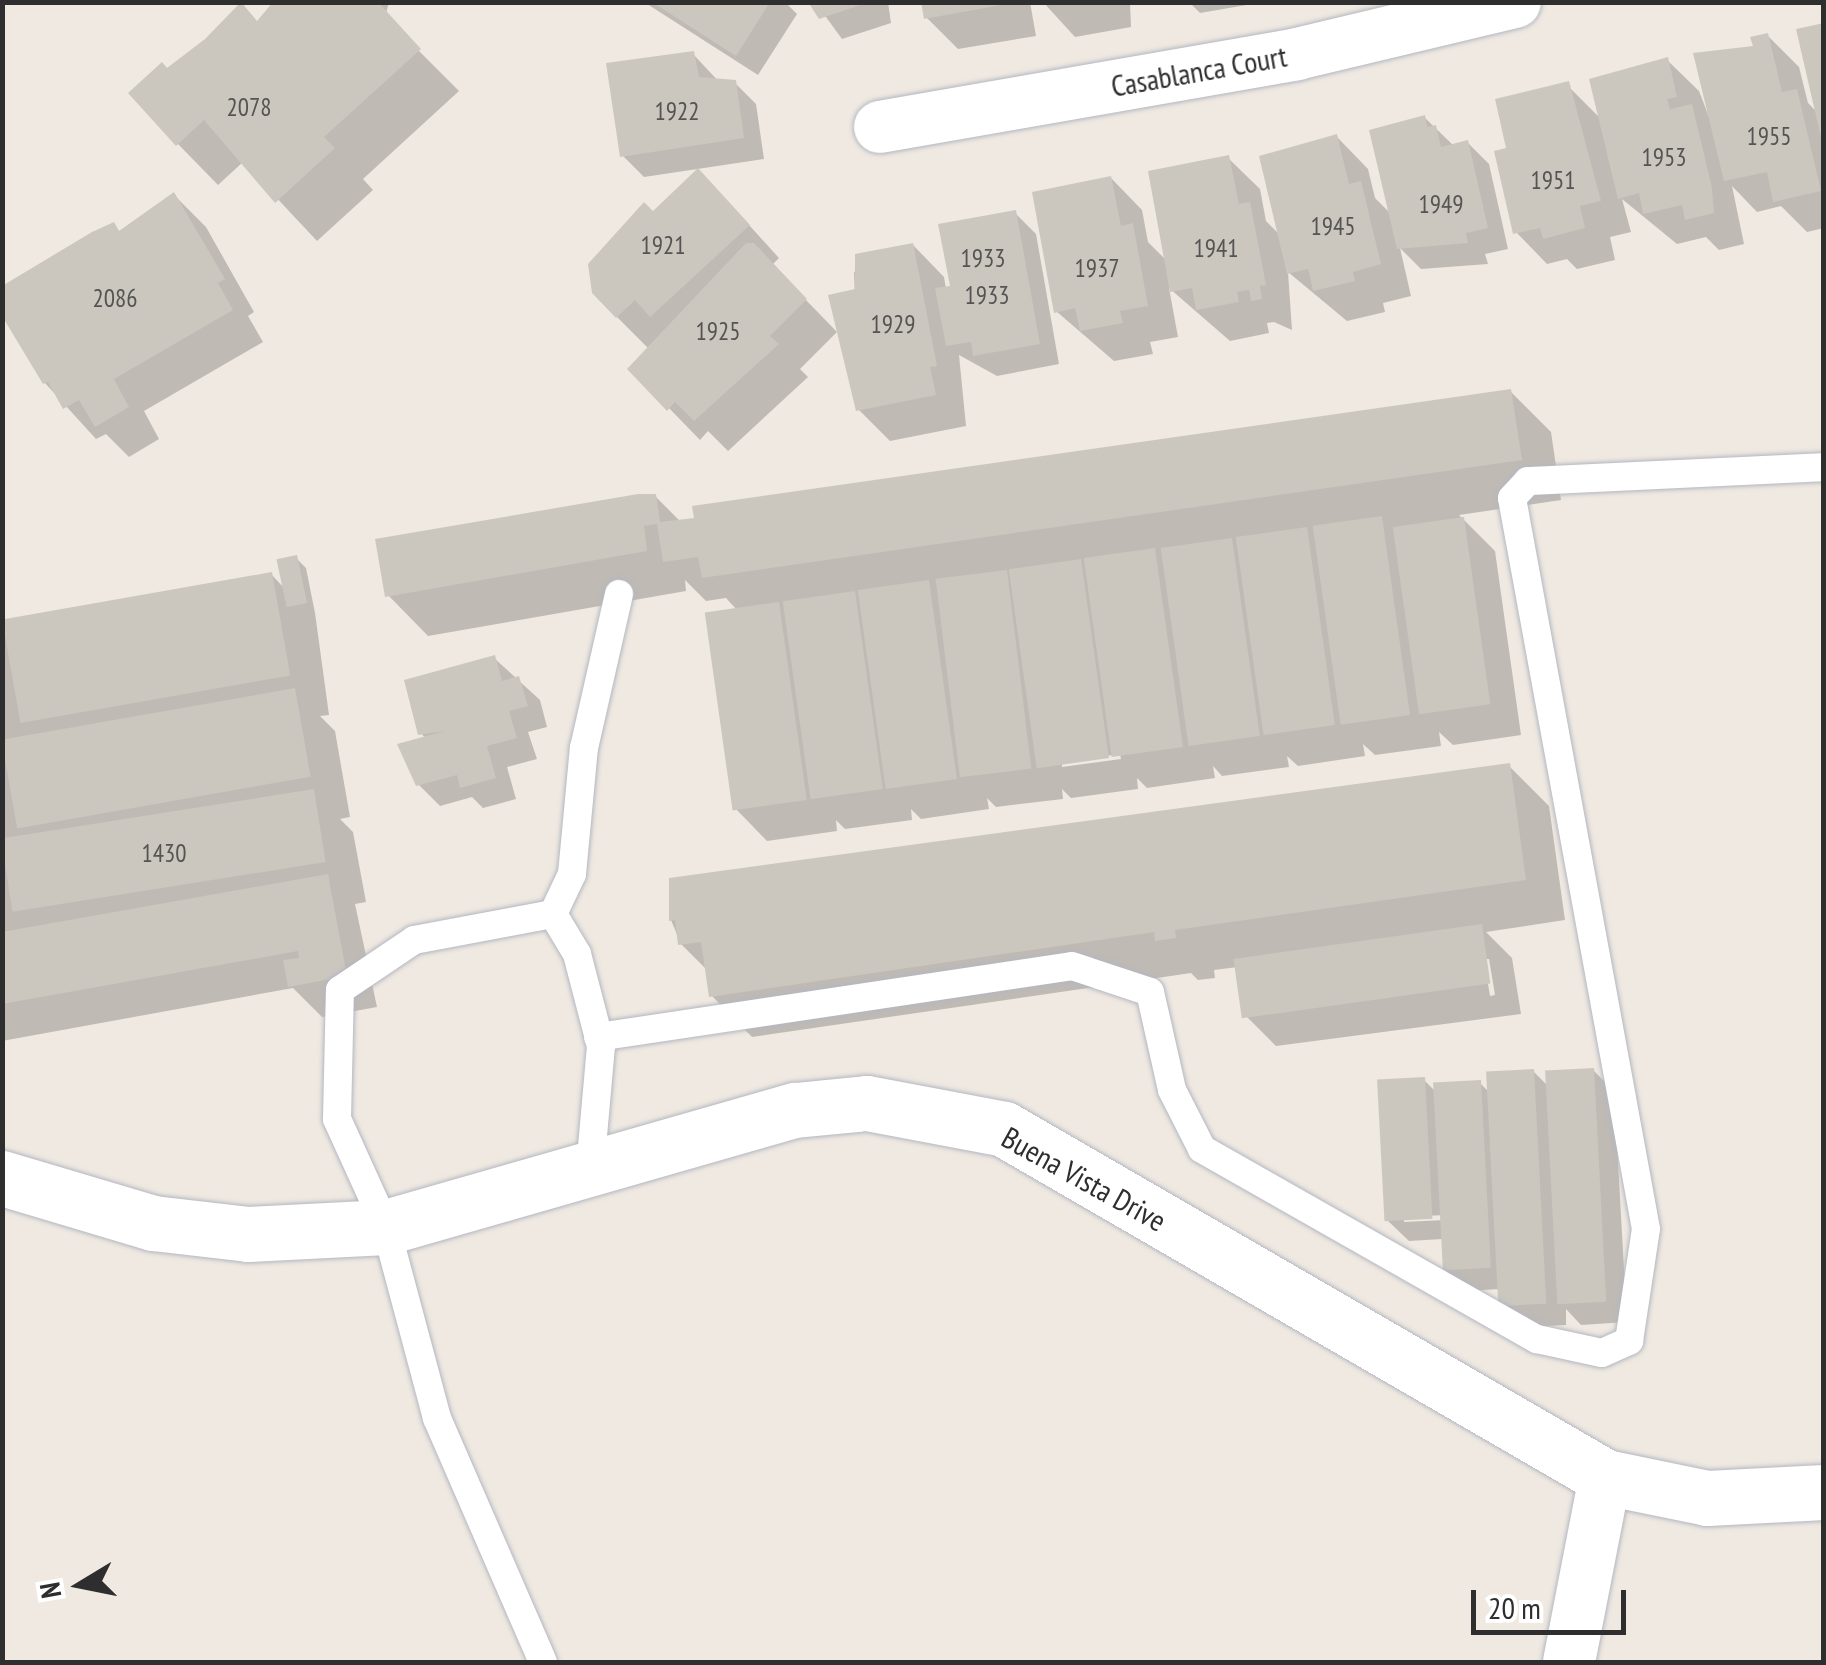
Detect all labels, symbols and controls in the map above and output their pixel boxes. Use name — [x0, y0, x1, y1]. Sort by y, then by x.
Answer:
street label: Casablanca Court — [1108, 38, 1290, 104]
house number: 2078 — [227, 92, 271, 122]
house number: 1922 — [655, 96, 699, 126]
house number: 1955 — [1747, 121, 1791, 151]
house number: 1953 — [1642, 142, 1686, 172]
house number: 1951 — [1531, 165, 1575, 195]
house number: 1949 — [1419, 189, 1463, 219]
house number: 1945 — [1311, 211, 1355, 241]
house number: 1921 — [641, 230, 685, 260]
house number: 1941 — [1194, 233, 1238, 263]
house number: 1933 — [961, 243, 1005, 273]
house number: 1937 — [1075, 253, 1119, 283]
house number: 1933 — [965, 280, 1009, 310]
house number: 2086 — [93, 283, 137, 313]
house number: 1929 — [871, 309, 915, 339]
house number: 1925 — [696, 316, 740, 346]
house number: 1430 — [142, 838, 186, 868]
street label: Buena Vista Drive — [995, 1119, 1173, 1239]
north arrow — [30, 1535, 130, 1635]
scale bar — [1476, 1570, 1631, 1632]
text: N — [30, 1580, 69, 1601]
text: 20 m — [1488, 1588, 1541, 1627]

